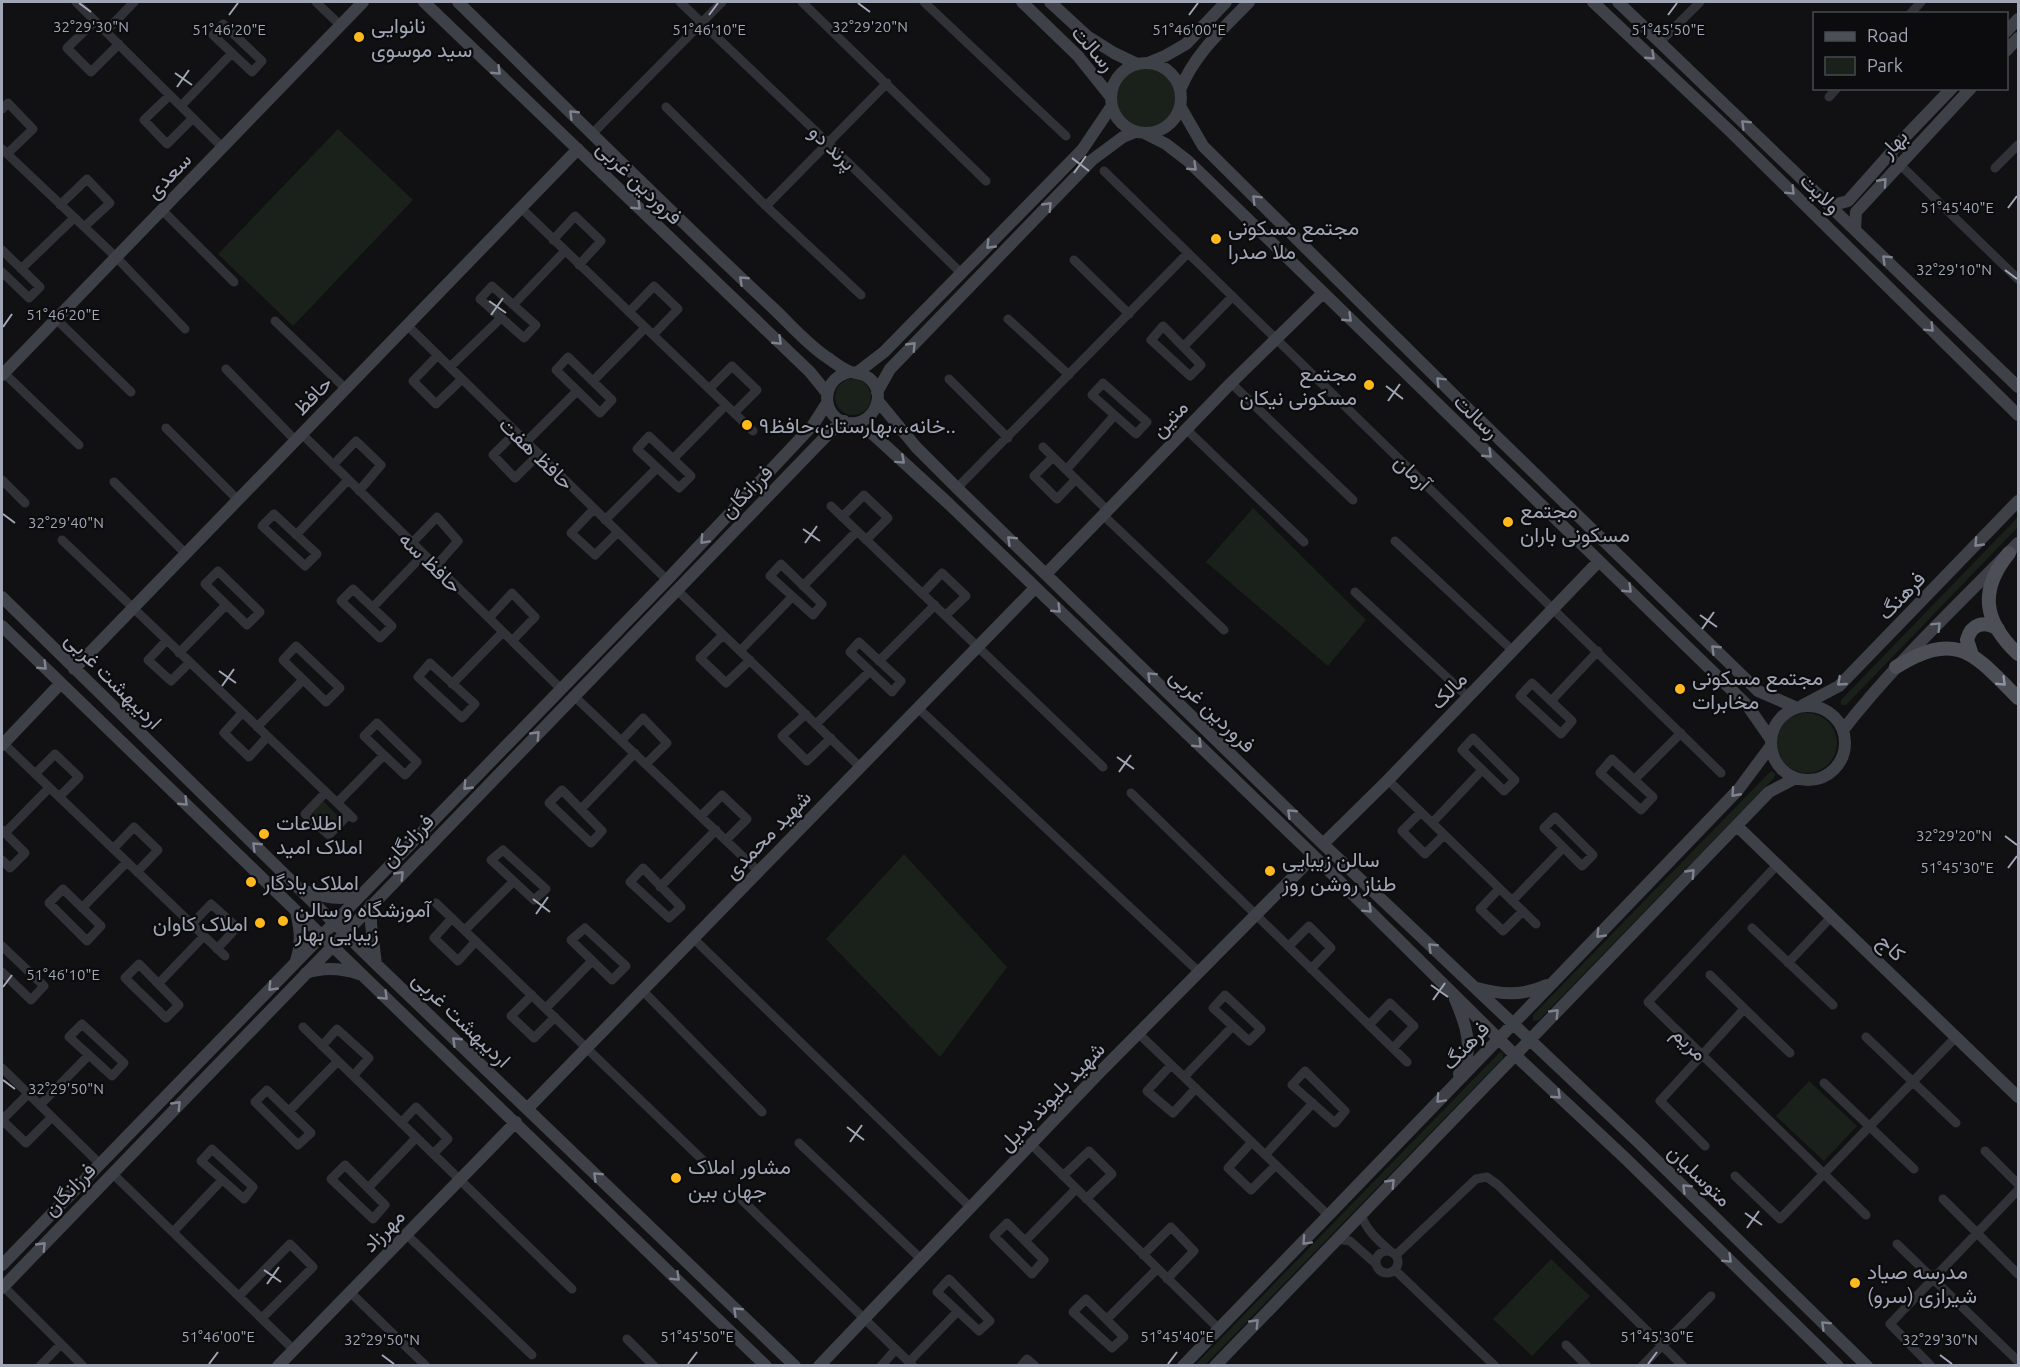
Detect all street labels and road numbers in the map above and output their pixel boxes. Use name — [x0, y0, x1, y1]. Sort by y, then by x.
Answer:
street label: رسالت — [1066, 20, 1121, 77]
street label: پرند دو — [803, 119, 861, 177]
street label: بهار — [1874, 124, 1913, 164]
street label: فروردین غربی — [591, 135, 688, 230]
street label: سعدی — [140, 147, 196, 204]
street label: ولایت — [1794, 168, 1846, 220]
street label: حافظ — [288, 370, 336, 420]
street label: رسالت — [1448, 389, 1504, 445]
street label: متین — [1146, 394, 1193, 442]
street label: حافظ هفت — [495, 412, 579, 494]
street label: آرمان — [1388, 449, 1438, 498]
street label: فرزانگان — [715, 459, 778, 524]
street label: حافظ سه — [395, 526, 467, 598]
street label: فرهنگ — [1872, 566, 1931, 625]
street label: اردیبهشت غربی — [59, 627, 167, 735]
street label: فروردین غربی — [1164, 663, 1261, 758]
street label: مالک — [1425, 666, 1471, 714]
street label: شهید محمدی — [719, 785, 817, 885]
street label: فرزانگان — [376, 808, 439, 873]
street label: کاج — [1871, 928, 1911, 968]
street label: اردیبهشت غربی — [407, 966, 516, 1073]
street label: فرهنگ — [1436, 1016, 1495, 1075]
street label: مریم — [1665, 1021, 1712, 1067]
street label: شهید بلیوند بدیل — [993, 1037, 1110, 1157]
street label: متوسلیان — [1662, 1139, 1737, 1212]
street label: فرزانگان — [38, 1157, 101, 1222]
street label: مهرزاد — [357, 1204, 410, 1258]

